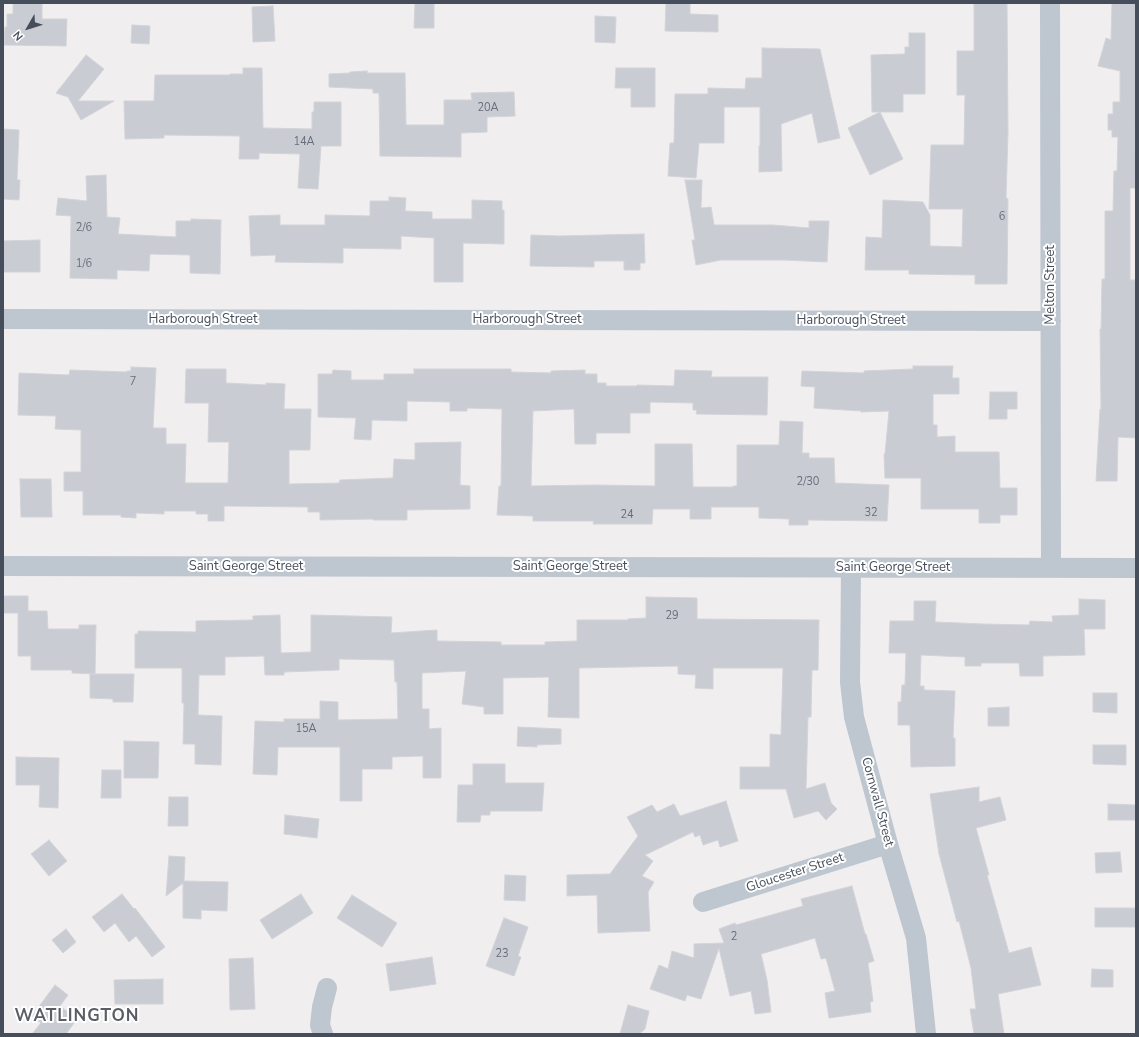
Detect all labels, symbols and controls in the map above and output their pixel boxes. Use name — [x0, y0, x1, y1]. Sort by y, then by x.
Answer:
north arrow — [8, 8, 48, 48]
text: N — [10, 28, 27, 44]
house number: 20A — [477, 101, 499, 115]
house number: 14A — [293, 135, 315, 149]
house number: 6 — [999, 210, 1005, 224]
house number: 2/6 — [76, 221, 92, 235]
street label: Melton Street — [1043, 245, 1059, 325]
house number: 1/6 — [76, 257, 92, 271]
street label: Harborough Street — [148, 312, 258, 328]
street label: Harborough Street — [472, 312, 582, 328]
street label: Harborough Street — [796, 313, 906, 329]
house number: 7 — [130, 375, 136, 389]
house number: 2/30 — [797, 475, 819, 489]
house number: 32 — [864, 506, 878, 520]
house number: 24 — [620, 508, 634, 522]
street label: Saint George Street — [189, 559, 303, 575]
street label: Saint George Street — [513, 559, 627, 575]
street label: Saint George Street — [836, 560, 950, 576]
house number: 29 — [665, 609, 679, 623]
house number: 15A — [295, 722, 317, 736]
street label: Cornwall Street — [858, 756, 896, 848]
street label: Gloucester Street — [744, 850, 846, 896]
house number: 2 — [731, 930, 737, 944]
house number: 23 — [495, 947, 509, 961]
district label: WATLINGTON — [14, 1007, 140, 1027]

